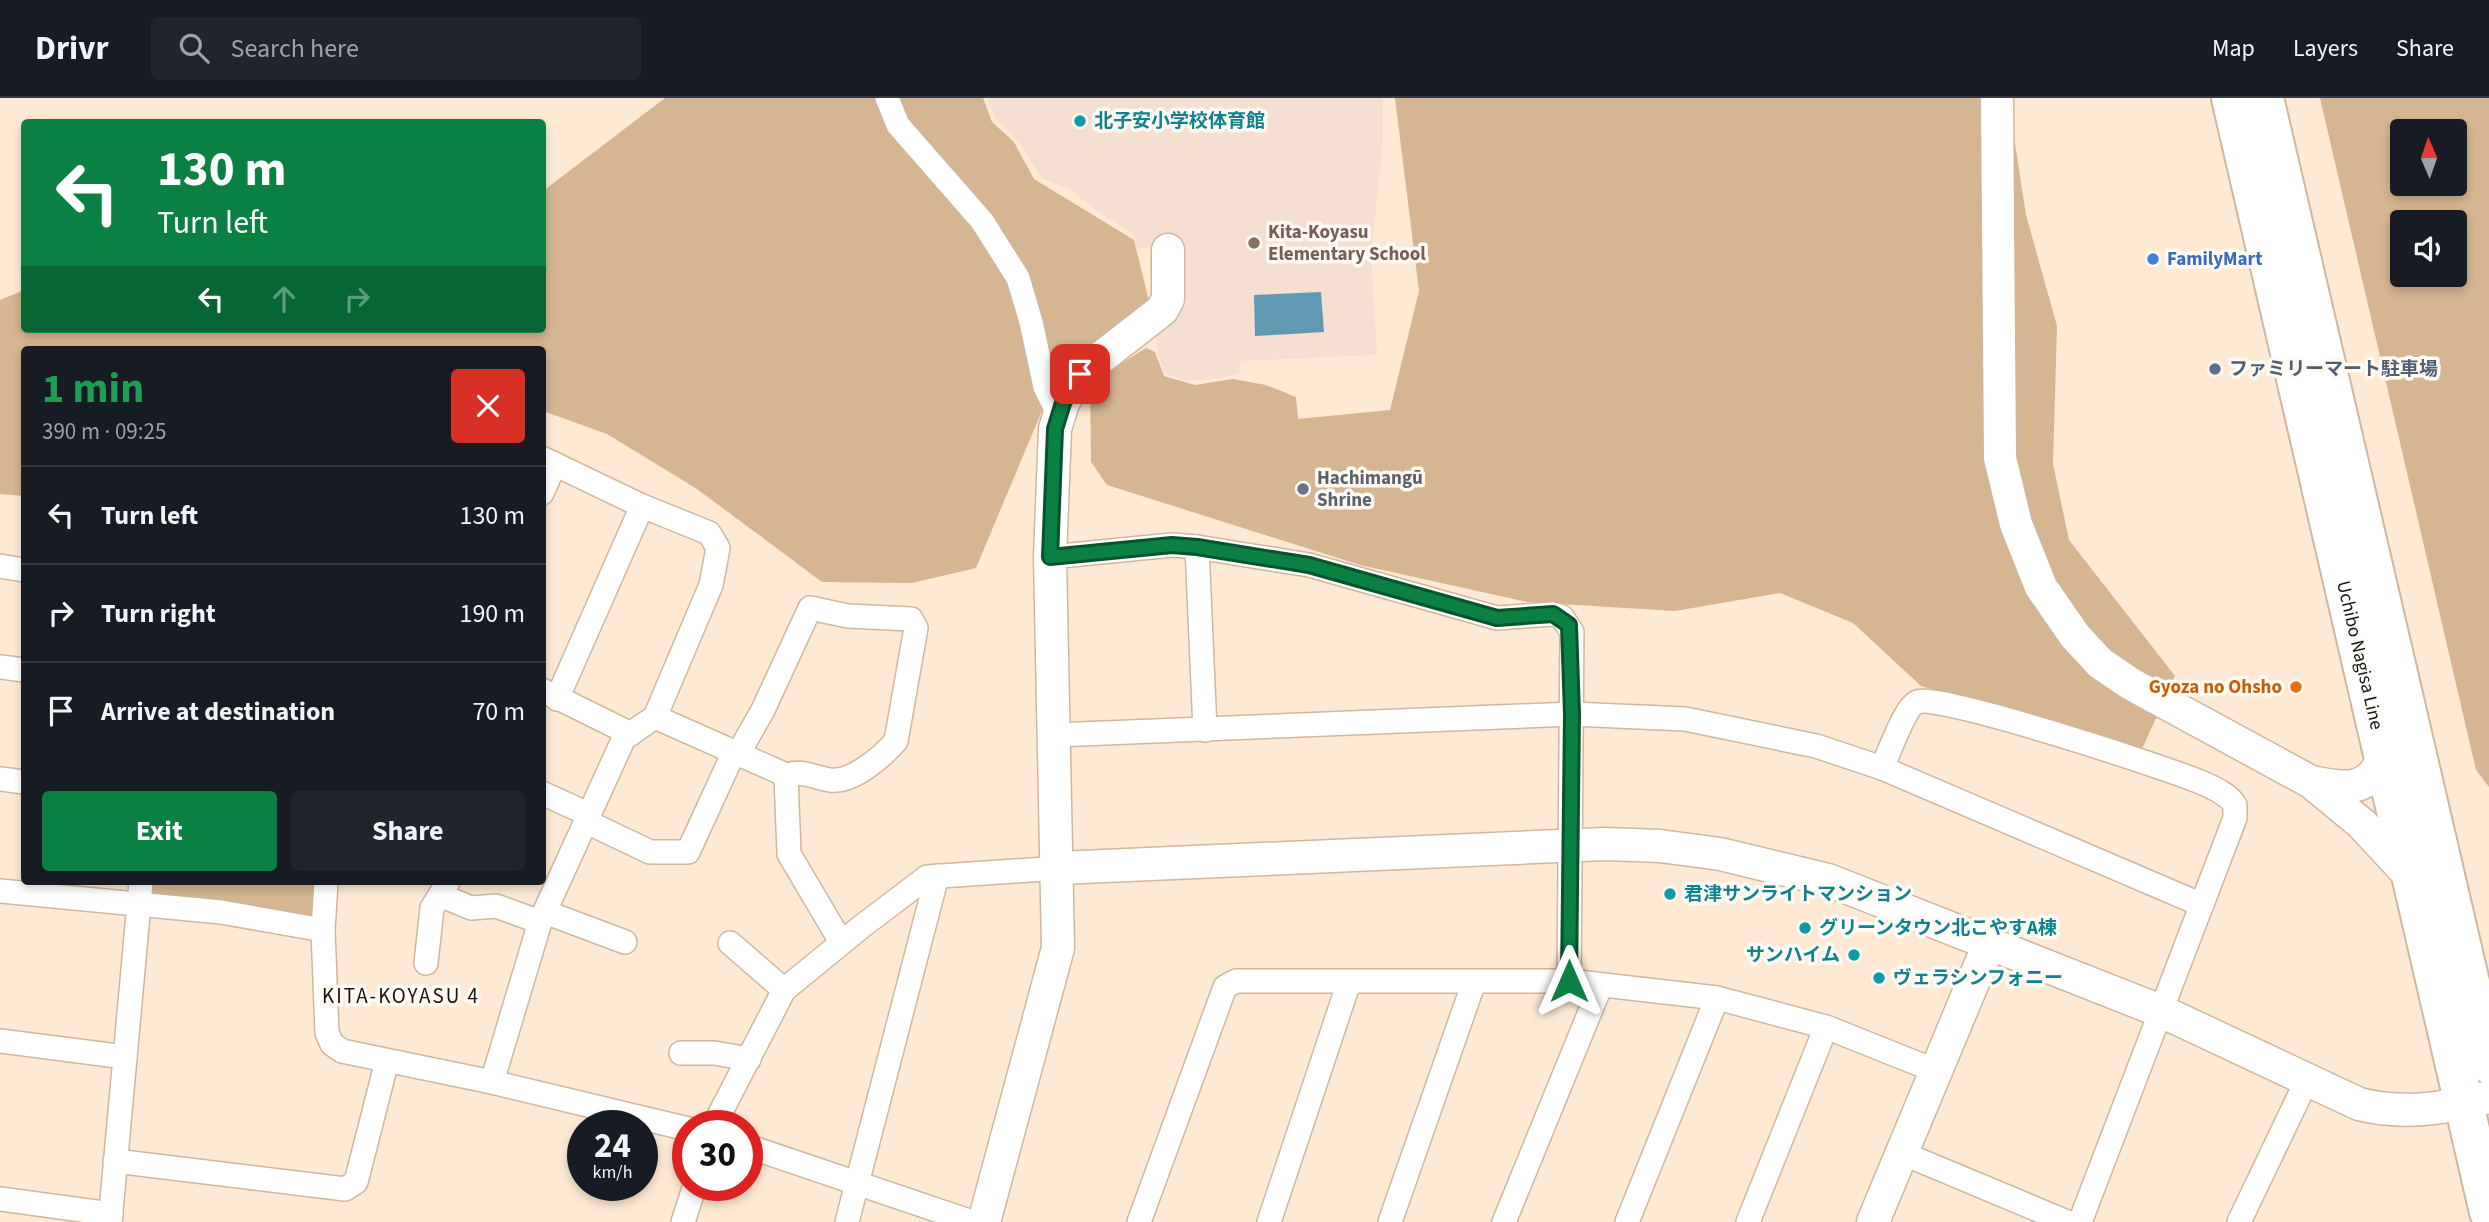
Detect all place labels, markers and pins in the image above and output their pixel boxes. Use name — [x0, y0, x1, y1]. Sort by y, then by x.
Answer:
place label: 北子安小学校体育館 — [1094, 108, 1265, 135]
marker: 北子安小学校体育館 — [1072, 113, 1088, 129]
place label: Kita-Koyasu Elementary School — [1268, 219, 1426, 268]
marker: Kita-Koyasu Elementary School — [1246, 235, 1262, 251]
place label: FamilyMart — [2167, 246, 2262, 273]
marker: FamilyMart — [2145, 251, 2161, 267]
pin — [1050, 344, 1110, 404]
place label: ファミリーマート駐車場 — [2229, 356, 2438, 383]
marker: ファミリーマート駐車場 — [2207, 361, 2223, 377]
place label: Hachimangū Shrine — [1317, 465, 1423, 514]
marker: Hachimangū Shrine — [1295, 481, 1311, 497]
place label: Gyoza no Ohsho — [2149, 674, 2282, 701]
marker: Gyoza no Ohsho — [2288, 679, 2304, 695]
place label: 君津サンライトマンション — [1684, 881, 1912, 908]
marker: 君津サンライトマンション — [1662, 886, 1678, 902]
place label: グリーンタウン北こやすA棟 — [1819, 915, 2057, 942]
marker: グリーンタウン北こやすA棟 — [1797, 920, 1813, 936]
place label: サンハイム — [1746, 942, 1840, 969]
marker: サンハイム — [1846, 947, 1862, 963]
place label: ヴェラシンフォニー — [1893, 965, 2063, 992]
marker: ヴェラシンフォニー — [1871, 970, 1887, 986]

